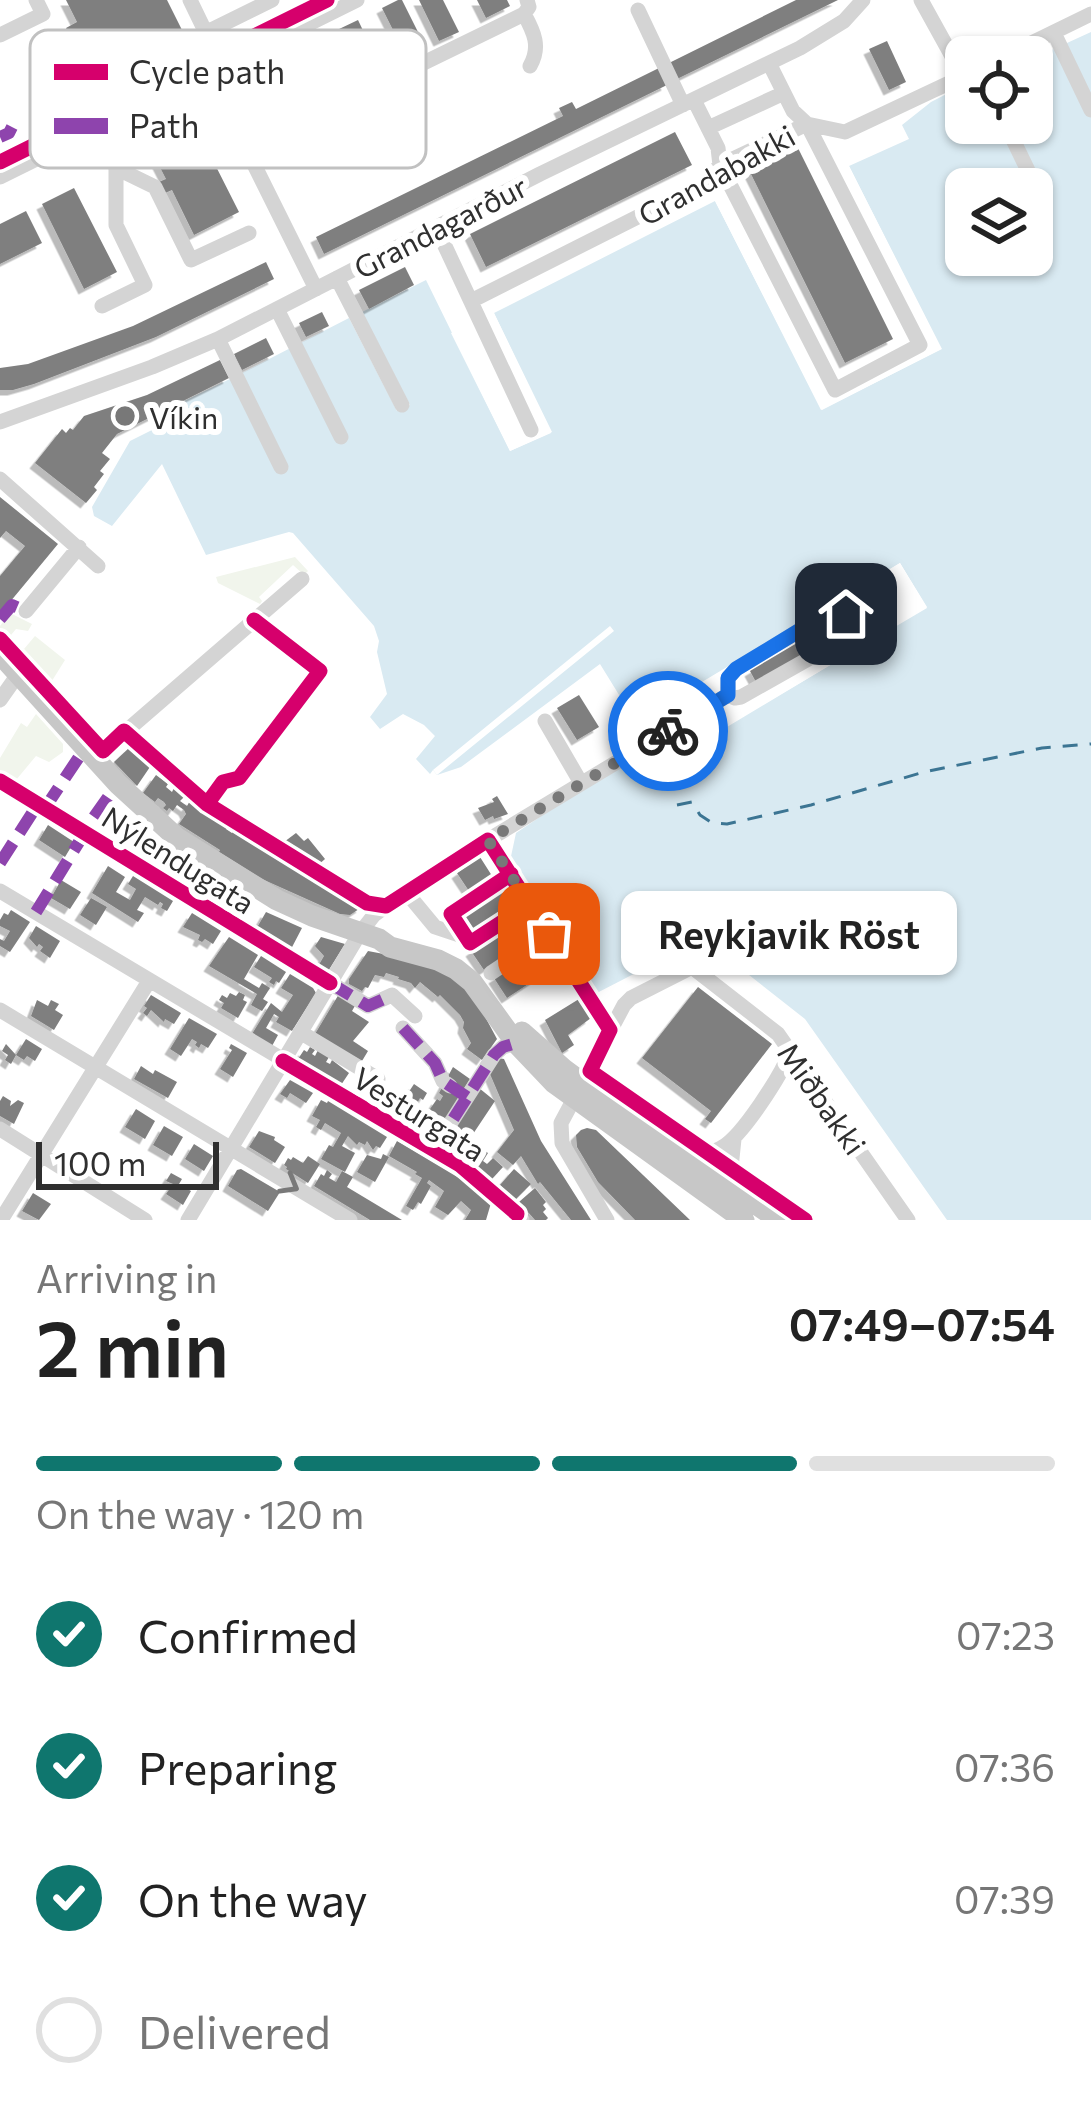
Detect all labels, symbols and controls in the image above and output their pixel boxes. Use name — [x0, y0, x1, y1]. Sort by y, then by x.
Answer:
legend — [30, 30, 426, 168]
map controls — [945, 36, 1053, 276]
button: locate — [945, 36, 1053, 144]
text: Cycle path — [129, 50, 285, 91]
text: Path — [129, 104, 199, 145]
street label: Grandabakki — [631, 116, 801, 232]
street label: Grandagarður — [347, 167, 533, 285]
button: layers — [945, 168, 1053, 276]
place label: Víkin — [149, 398, 218, 435]
marker: Víkin — [112, 403, 138, 429]
pin — [795, 563, 897, 665]
icon: home — [813, 581, 879, 647]
courier — [608, 671, 728, 791]
icon: bike — [635, 698, 701, 764]
street label: Nýlendugata — [96, 798, 262, 920]
pin — [498, 883, 600, 985]
callout: Reykjavik Röst — [621, 892, 957, 976]
icon: bag — [516, 901, 582, 967]
text: Reykjavik Röst — [658, 909, 920, 957]
street label: Miðbakki — [771, 1035, 875, 1161]
street label: Vesturgata — [347, 1058, 493, 1168]
scale bar — [36, 1136, 219, 1189]
text: 100 m — [54, 1142, 146, 1183]
one-way arrow — [277, 1171, 299, 1193]
text: Arriving in — [36, 1253, 217, 1301]
text: 07:49–07:54 — [789, 1295, 1055, 1350]
text: 2 min — [36, 1298, 229, 1393]
text: On the way · 120 m — [36, 1489, 364, 1537]
icon: check — [36, 1601, 102, 1667]
text: Confirmed — [138, 1607, 358, 1662]
text: 07:23 — [956, 1610, 1055, 1658]
icon: check — [36, 1733, 102, 1799]
text: Preparing — [138, 1739, 337, 1794]
text: 07:36 — [954, 1742, 1055, 1790]
icon: check — [36, 1865, 102, 1931]
text: On the way — [138, 1871, 368, 1926]
text: 07:39 — [954, 1874, 1055, 1922]
text: Delivered — [138, 2003, 331, 2058]

